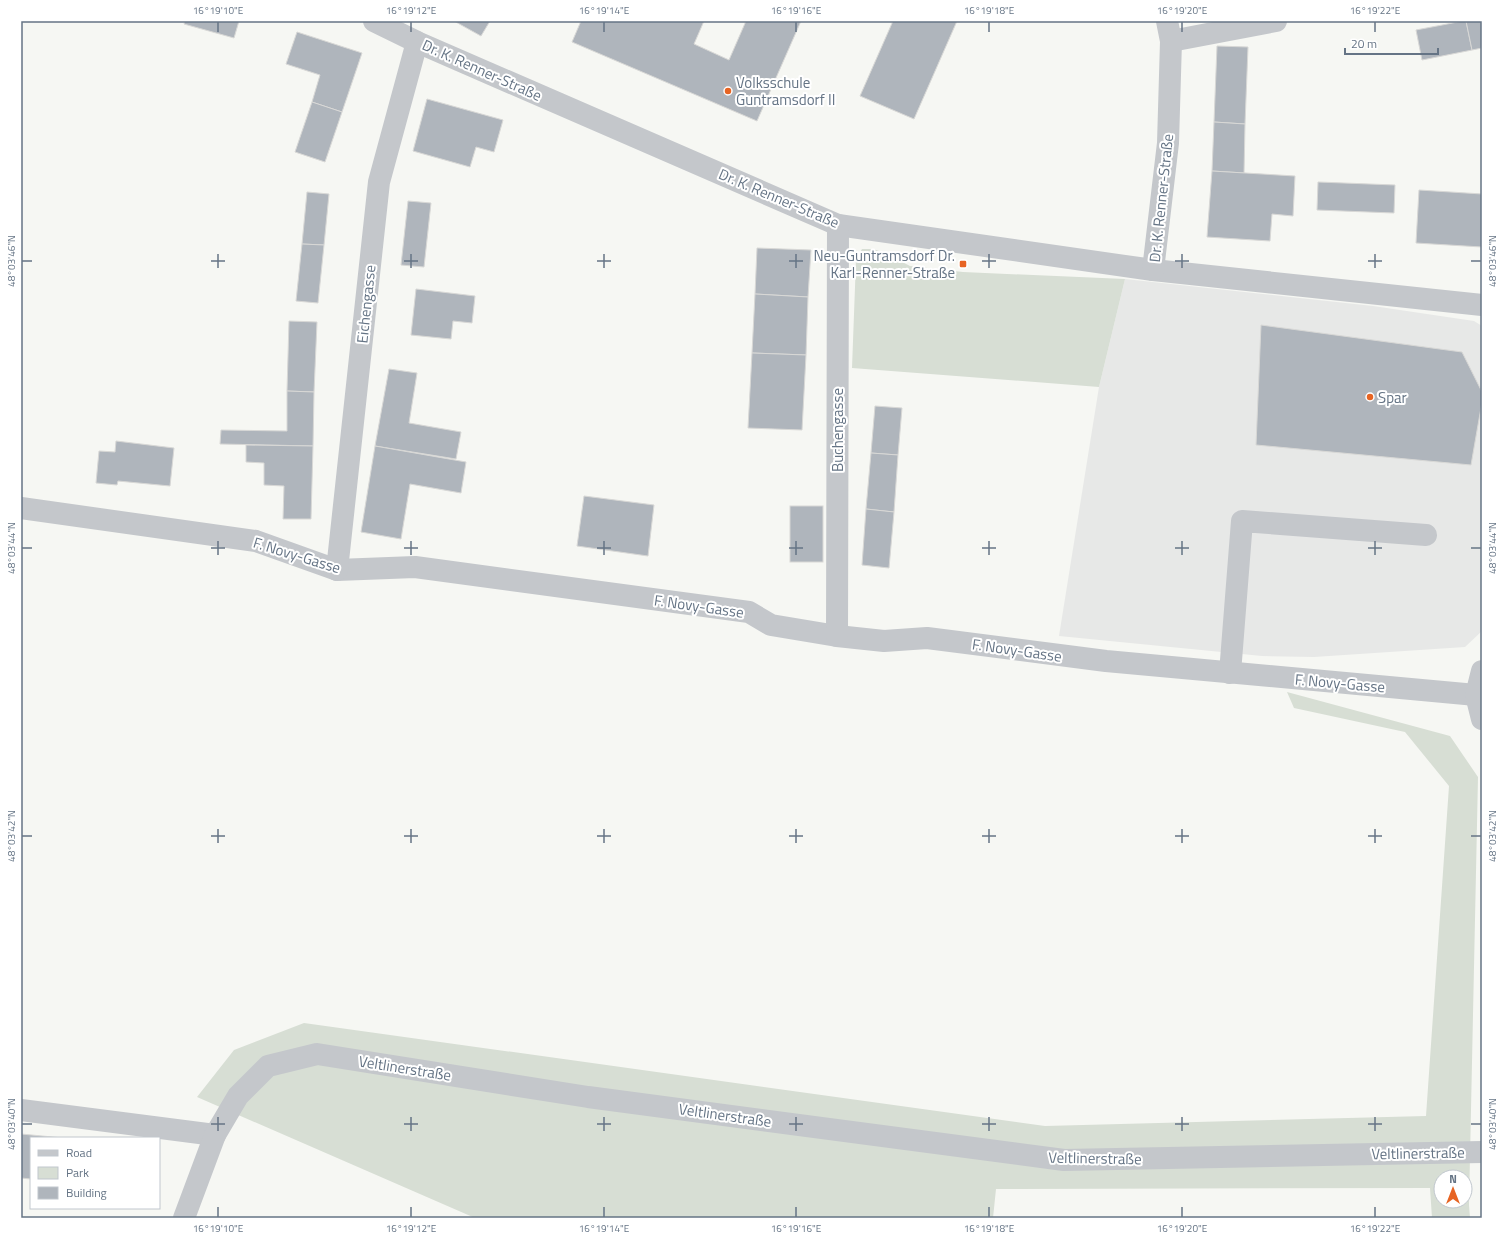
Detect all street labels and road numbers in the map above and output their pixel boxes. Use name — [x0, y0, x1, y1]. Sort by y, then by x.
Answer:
street label: Dr. K. Renner-Straße — [418, 33, 546, 107]
street label: Dr. K. Renner-Straße — [1143, 133, 1179, 263]
street label: Dr. K. Renner-Straße — [715, 162, 843, 234]
street label: Eichengasse — [350, 264, 382, 344]
street label: Buchengasse — [826, 388, 849, 472]
street label: F. Novy-Gasse — [250, 531, 344, 579]
street label: F. Novy-Gasse — [653, 588, 745, 624]
street label: F. Novy-Gasse — [971, 632, 1063, 668]
street label: F. Novy-Gasse — [1294, 668, 1386, 698]
street label: Veltlinerstraße — [357, 1049, 453, 1087]
street label: Veltlinerstraße — [677, 1097, 773, 1133]
street label: Veltlinerstraße — [1371, 1141, 1465, 1165]
street label: Veltlinerstraße — [1048, 1146, 1142, 1170]

